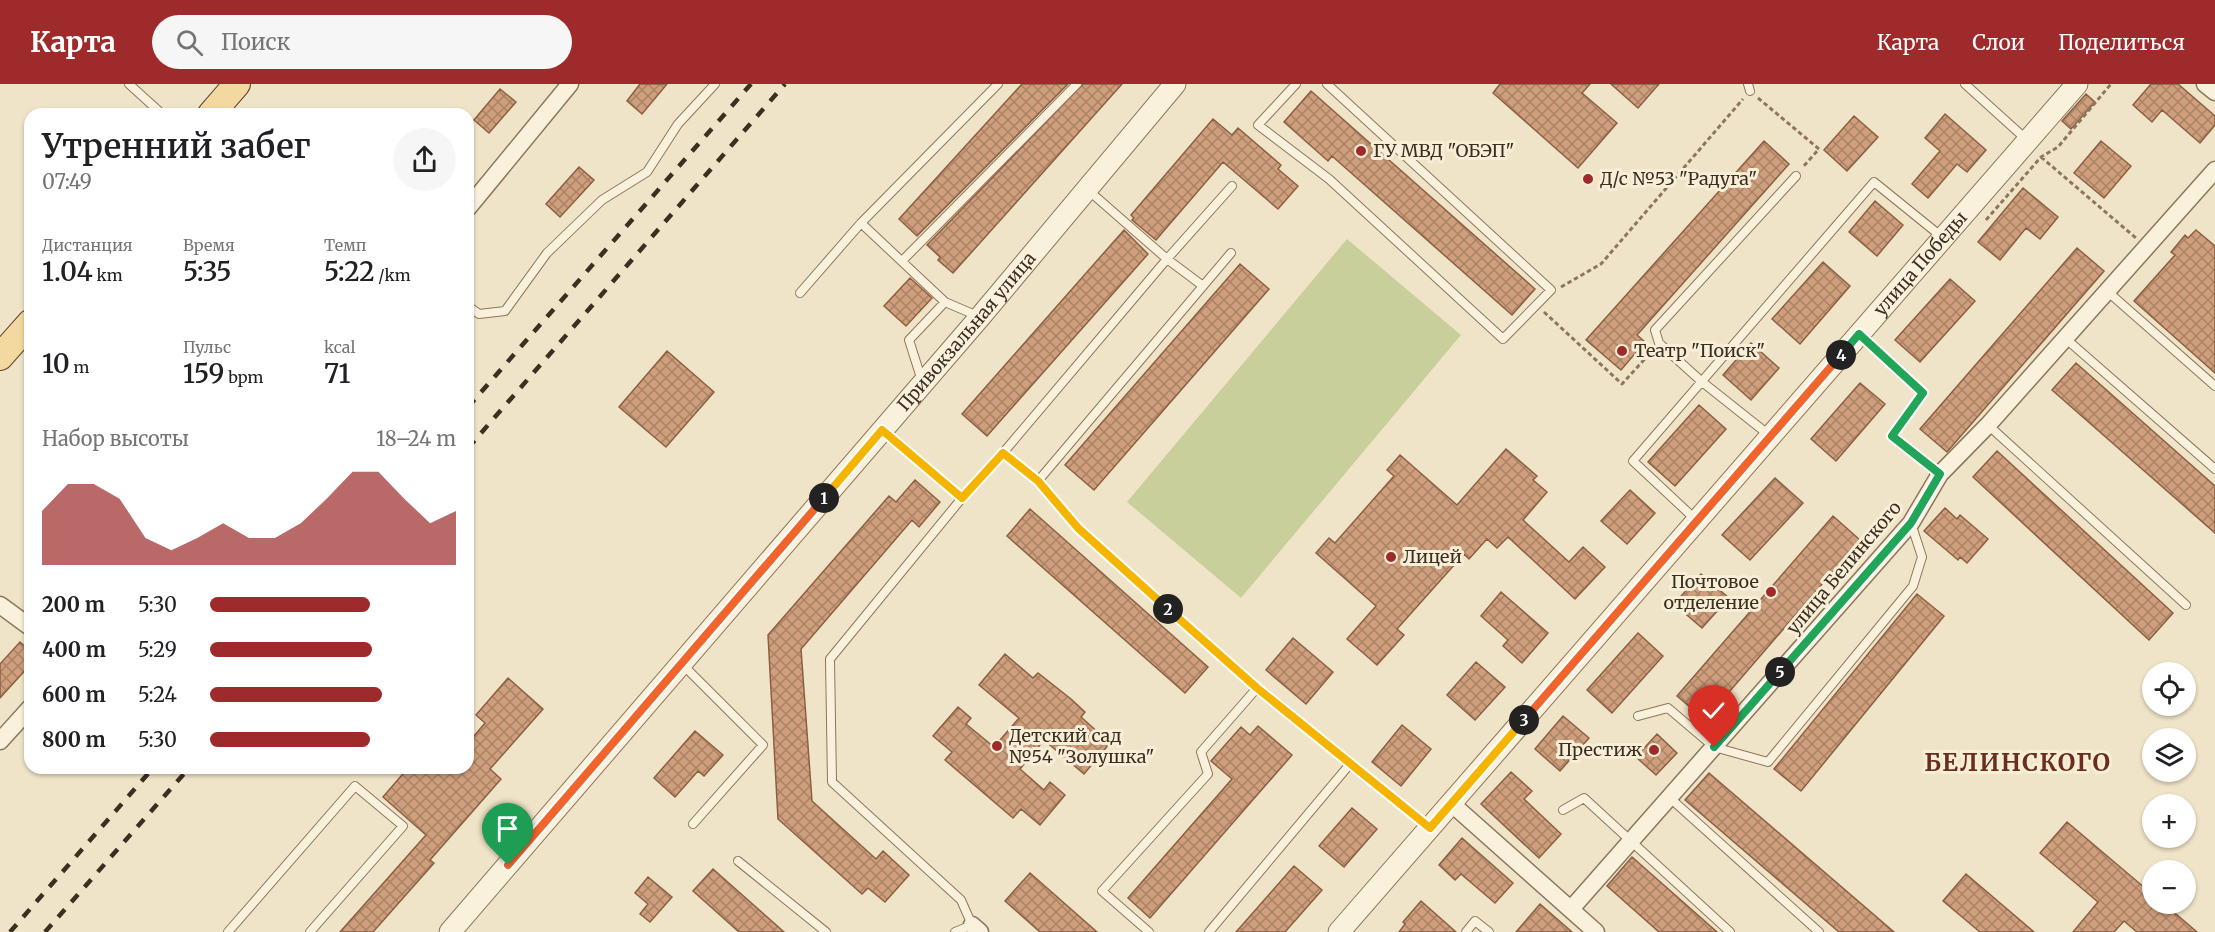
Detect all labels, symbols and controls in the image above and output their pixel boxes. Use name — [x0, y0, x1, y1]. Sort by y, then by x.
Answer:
search box — [152, 15, 572, 69]
text: Карта — [30, 24, 116, 60]
icon: search — [173, 26, 206, 59]
text: Поиск — [221, 28, 291, 56]
text: Карта — [1877, 29, 1939, 56]
text: Слои — [1972, 29, 2025, 56]
text: Поделиться — [2058, 29, 2185, 56]
text: Утренний забег — [42, 126, 311, 167]
button: share — [393, 128, 456, 191]
place label: ГУ МВД "ОБЭП" — [1373, 139, 1514, 162]
marker: ГУ МВД "ОБЭП" — [1354, 144, 1368, 158]
place label: Д/с №53 "Радуга" — [1600, 167, 1757, 190]
text: 07:49 — [42, 169, 92, 194]
marker: Д/с №53 "Радуга" — [1581, 172, 1595, 186]
street label: улица Победы — [1868, 206, 1972, 320]
text: Дистанция — [42, 235, 133, 255]
text: Время — [183, 235, 235, 255]
text: Темп — [324, 235, 366, 255]
street label: Привокзальная улица — [892, 247, 1041, 416]
text: 1.04 — [42, 255, 93, 288]
text: 5:35 — [183, 255, 231, 288]
text: 5:22 — [324, 255, 375, 288]
text: km — [93, 265, 123, 285]
text: /km — [375, 265, 411, 285]
text: Пульс — [183, 337, 231, 357]
text: kcal — [324, 337, 355, 357]
place label: Театр "Поиск" — [1634, 339, 1765, 362]
pin: 4 — [1826, 340, 1856, 370]
marker: Театр "Поиск" — [1615, 344, 1629, 358]
text: 4 — [1836, 345, 1846, 365]
text: 10 — [42, 347, 70, 380]
text: m — [70, 357, 89, 377]
text: 159 — [183, 357, 224, 390]
text: 71 — [324, 357, 350, 390]
text: bpm — [224, 367, 263, 387]
text: Набор высоты — [42, 426, 189, 451]
text: 18–24 m — [376, 426, 456, 451]
pin: 1 — [809, 483, 839, 513]
text: 1 — [820, 488, 828, 508]
street label: улица Белинского — [1781, 496, 1906, 639]
place label: Лицей — [1403, 545, 1462, 568]
marker: Лицей — [1384, 550, 1398, 564]
place label: Почтовое отделение — [1664, 570, 1759, 614]
marker: Почтовое отделение — [1764, 585, 1778, 599]
text: 200 m — [42, 592, 105, 617]
text: 5:30 — [138, 592, 177, 617]
pin: 2 — [1153, 594, 1183, 624]
text: 2 — [1163, 599, 1173, 619]
text: 400 m — [42, 637, 106, 662]
text: 5:29 — [138, 637, 177, 662]
pin: 5 — [1765, 657, 1795, 687]
text: 5 — [1775, 662, 1785, 682]
map controls — [2142, 662, 2196, 914]
button: locate — [2142, 662, 2196, 716]
text: 600 m — [42, 682, 106, 707]
text: 5:24 — [138, 682, 177, 707]
pin — [1688, 685, 1739, 747]
icon: check — [1697, 694, 1730, 727]
pin: 3 — [1509, 705, 1539, 735]
text: 3 — [1519, 710, 1529, 730]
place label: Детский сад №54 "Золушка" — [1009, 724, 1155, 768]
text: 800 m — [42, 727, 106, 752]
text: 5:30 — [138, 727, 177, 752]
button: layers — [2142, 728, 2196, 782]
place label: Престиж — [1558, 738, 1643, 761]
marker: Детский сад №54 "Золушка" — [990, 739, 1004, 753]
marker: Престиж — [1647, 743, 1661, 757]
district label: БЕЛИНСКОГО — [1924, 747, 2112, 778]
button: + — [2142, 794, 2196, 848]
pin — [482, 803, 533, 865]
icon: arrive — [491, 812, 524, 845]
button: − — [2142, 860, 2196, 914]

